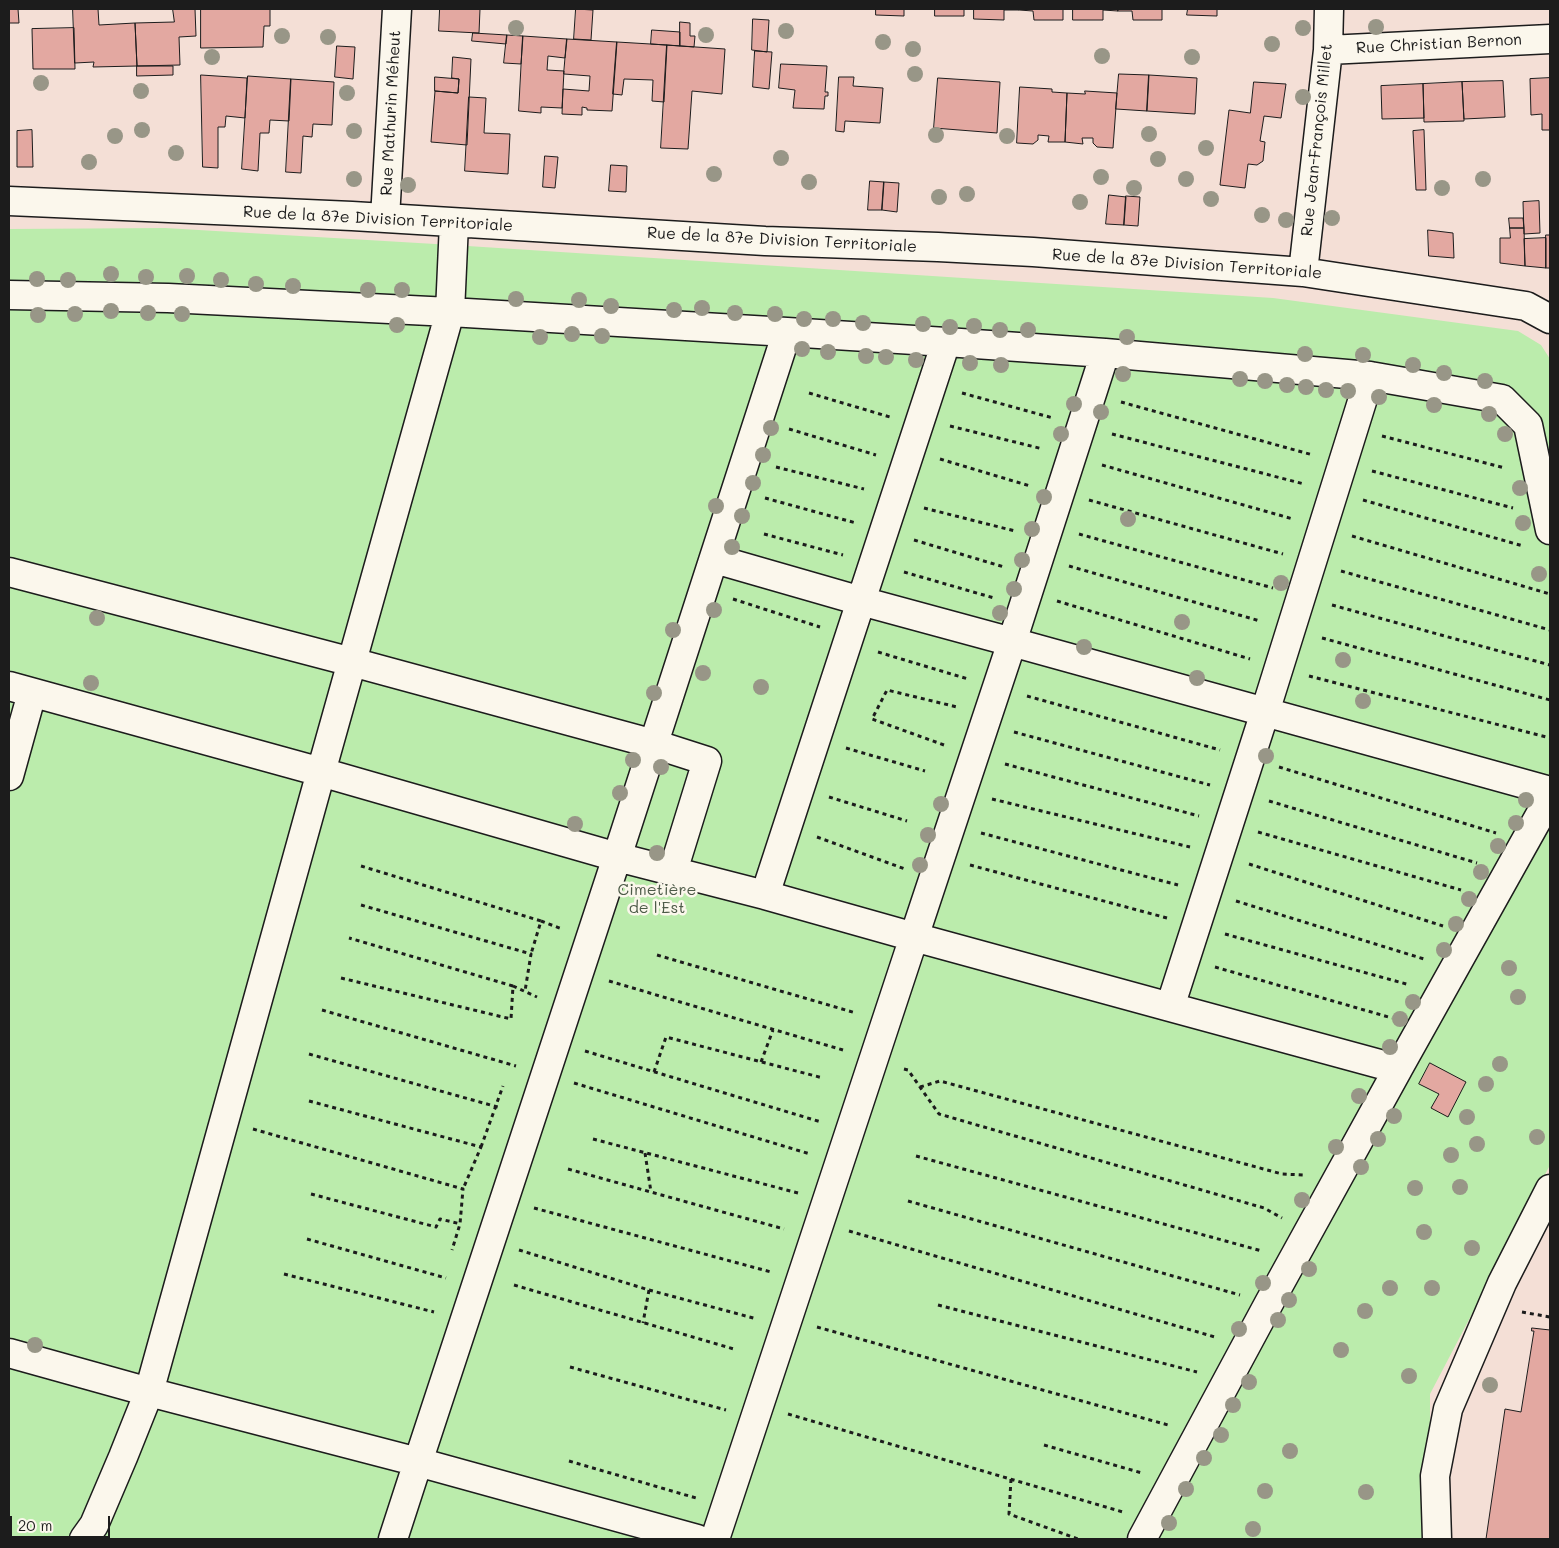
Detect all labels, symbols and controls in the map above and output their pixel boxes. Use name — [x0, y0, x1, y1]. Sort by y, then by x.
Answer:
street label: Rue Mathurin Méheut — [377, 30, 405, 196]
street label: Rue Christian Bernon — [1356, 30, 1522, 58]
street label: Rue Jean-François Millet — [1297, 43, 1337, 237]
street label: Rue de la 87e Division Territoriale — [242, 202, 514, 236]
street label: Rue de la 87e Division Territoriale — [646, 223, 918, 257]
street label: Rue de la 87e Division Territoriale — [1051, 245, 1323, 283]
park label: Cimetière de l'Est — [618, 880, 696, 918]
scale bar — [12, 1506, 112, 1538]
text: 20 m — [18, 1515, 52, 1535]

